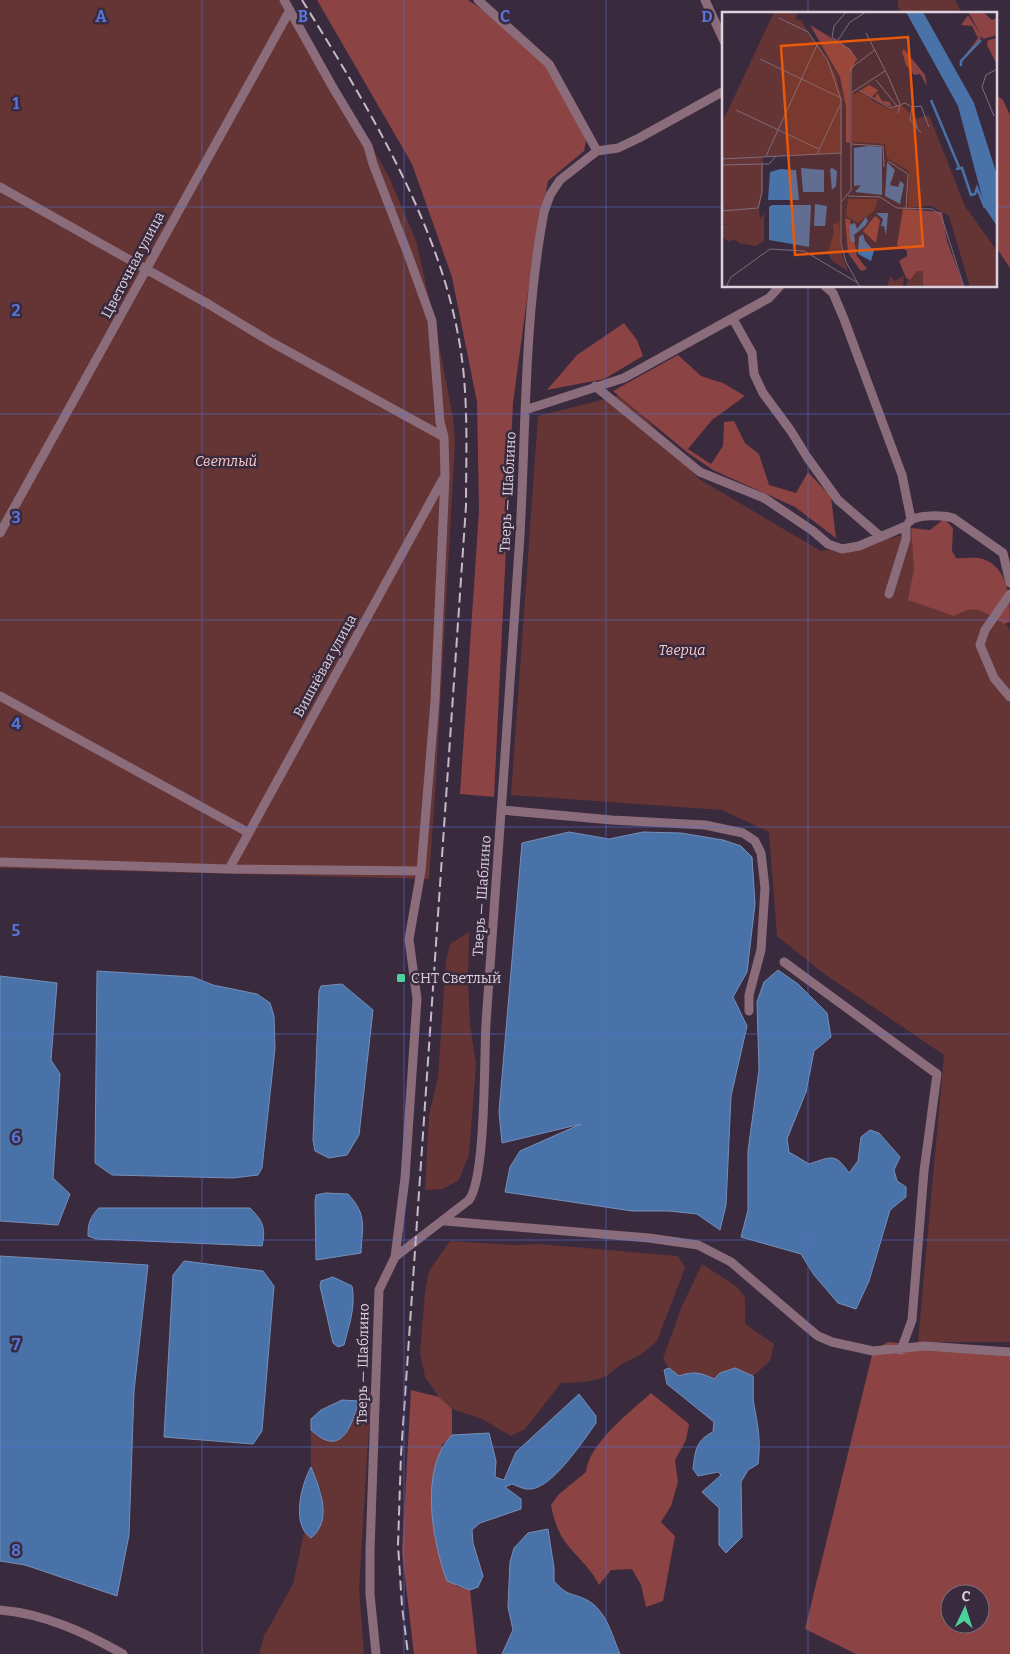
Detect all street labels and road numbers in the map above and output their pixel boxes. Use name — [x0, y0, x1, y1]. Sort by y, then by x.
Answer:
street label: Цветочная улица — [98, 209, 168, 321]
street label: Тверь — Шаблино — [496, 431, 520, 553]
street label: Вишнёвая улица — [290, 611, 360, 720]
street label: Тверь — Шаблино — [469, 835, 495, 957]
street label: Тверь — Шаблино — [353, 1303, 373, 1425]

